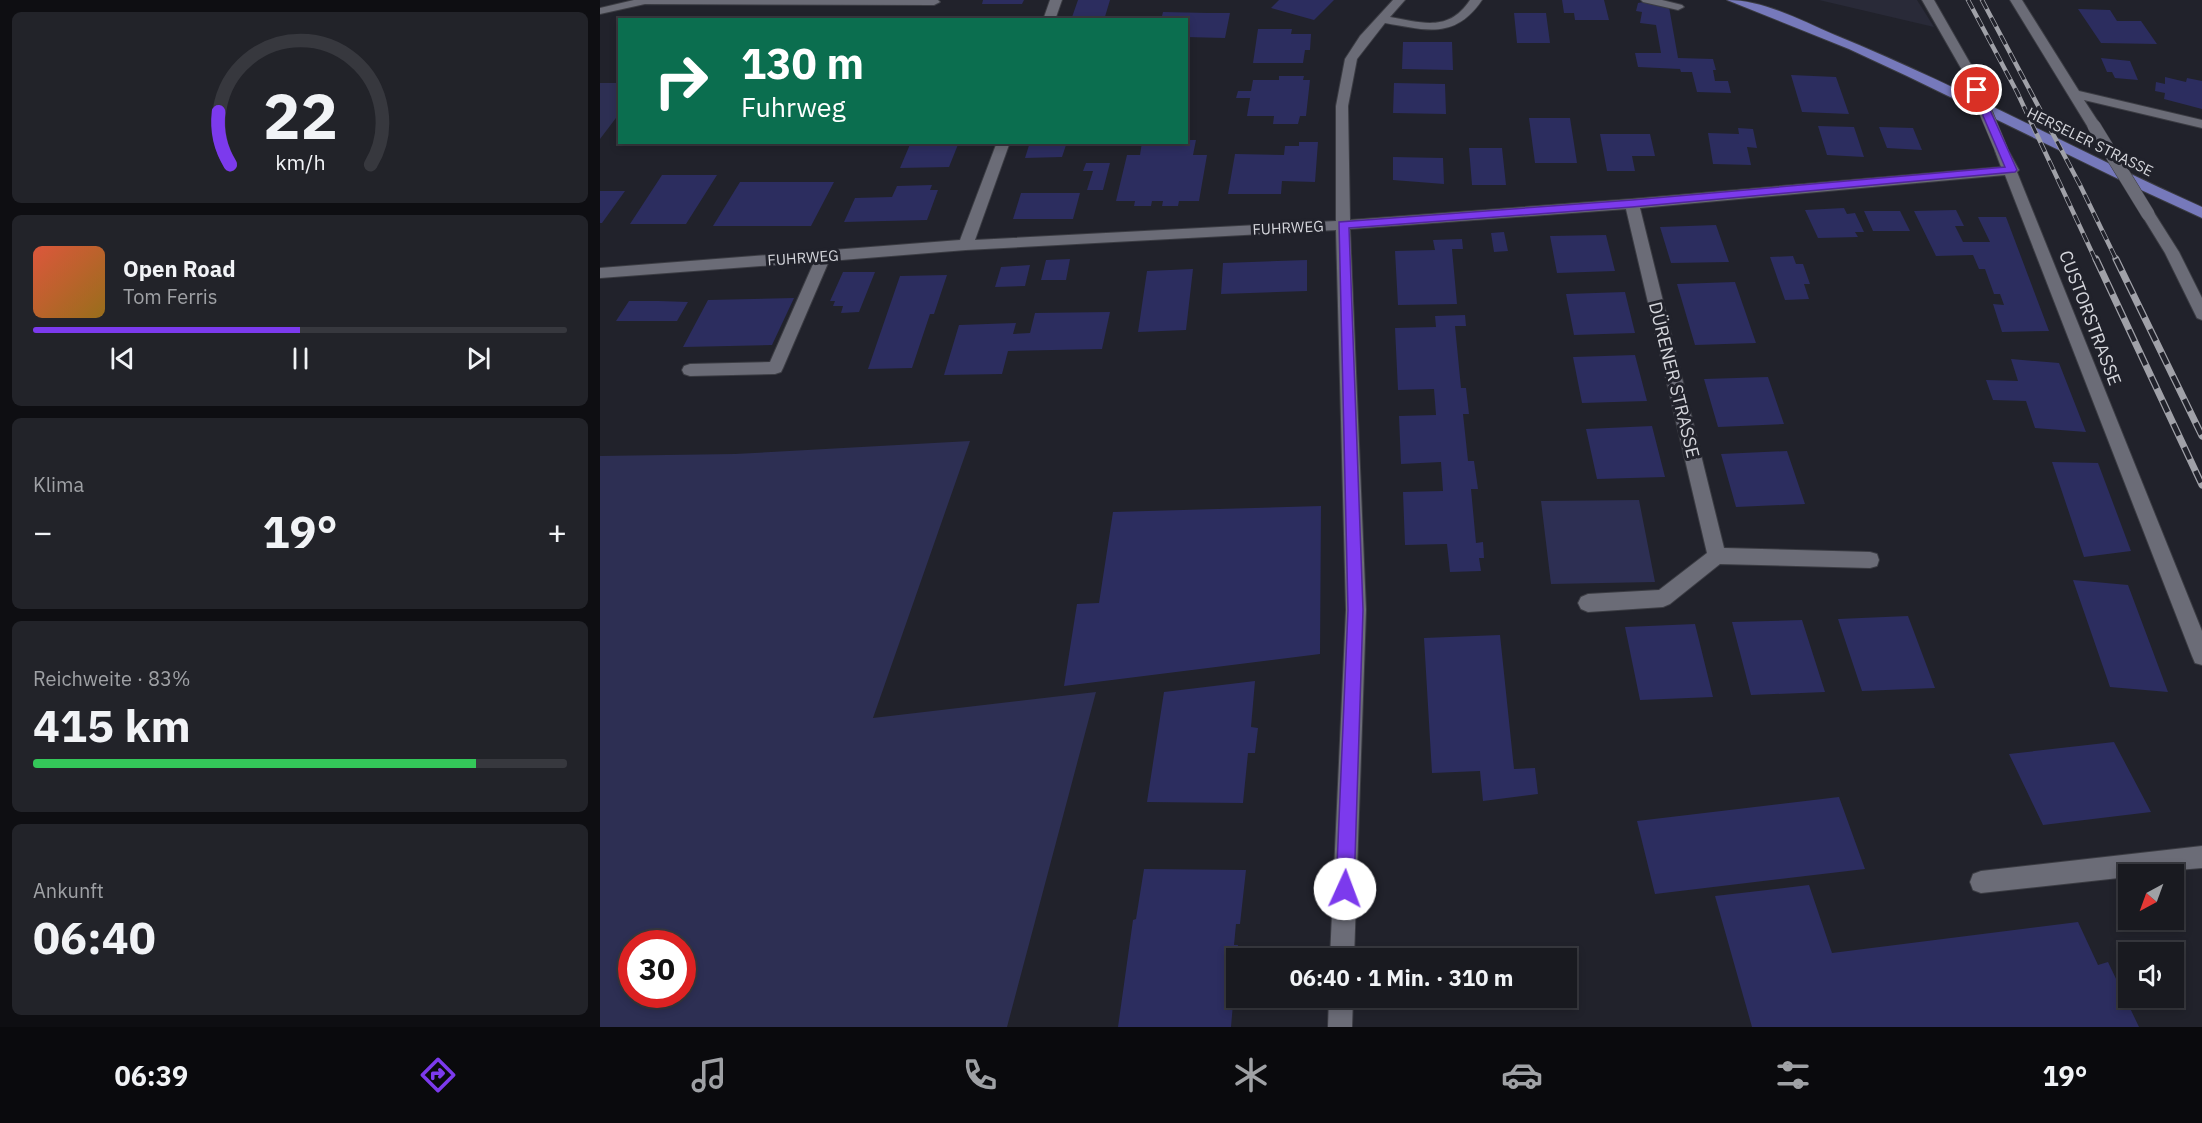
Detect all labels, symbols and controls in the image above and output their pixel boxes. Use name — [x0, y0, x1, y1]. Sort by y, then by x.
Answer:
text: 130 m — [741, 36, 864, 91]
icon: right — [642, 42, 720, 120]
pin — [1951, 64, 2002, 115]
icon: arrive — [1960, 73, 1993, 106]
text: 22 — [263, 75, 337, 156]
text: Fuhrweg — [741, 89, 846, 124]
street label: HERSELER STRASSE — [2024, 103, 2156, 180]
text: km/h — [275, 148, 325, 176]
street label: FUHRWEG — [1252, 216, 1324, 239]
street label: FUHRWEG — [767, 246, 839, 269]
street label: CUSTORSTRASSE — [2054, 247, 2127, 389]
text: Open Road — [123, 254, 236, 283]
text: Tom Ferris — [123, 283, 218, 310]
street label: DÜRENER STRASSE — [1644, 299, 1705, 460]
icon: previous — [106, 342, 139, 375]
icon: pause — [284, 342, 317, 375]
icon: next — [462, 342, 495, 375]
text: Klima — [33, 471, 84, 498]
text: 19° — [262, 502, 338, 560]
text: − — [33, 510, 53, 553]
text: + — [547, 510, 567, 553]
text: Reichweite · 83% — [33, 665, 190, 692]
text: 415 km — [33, 696, 191, 754]
position arrow — [1313, 857, 1377, 921]
north arrow — [2118, 864, 2184, 930]
map controls — [2118, 864, 2184, 1008]
text: Ankunft — [33, 877, 104, 904]
text: 06:40 — [33, 908, 156, 966]
speed limit sign: 30 — [618, 930, 696, 1008]
button: sound — [2118, 942, 2184, 1008]
text: 06:40 · 1 Min. · 310 m — [1290, 963, 1513, 992]
icon: directions — [417, 1054, 459, 1096]
icon: music — [688, 1054, 730, 1096]
icon: phone — [959, 1054, 1001, 1096]
icon: climate — [1230, 1054, 1272, 1096]
icon: car — [1501, 1054, 1543, 1096]
icon: filters — [1772, 1054, 1814, 1096]
text: 06:39 — [114, 1058, 188, 1093]
text: 19° — [2042, 1058, 2087, 1093]

